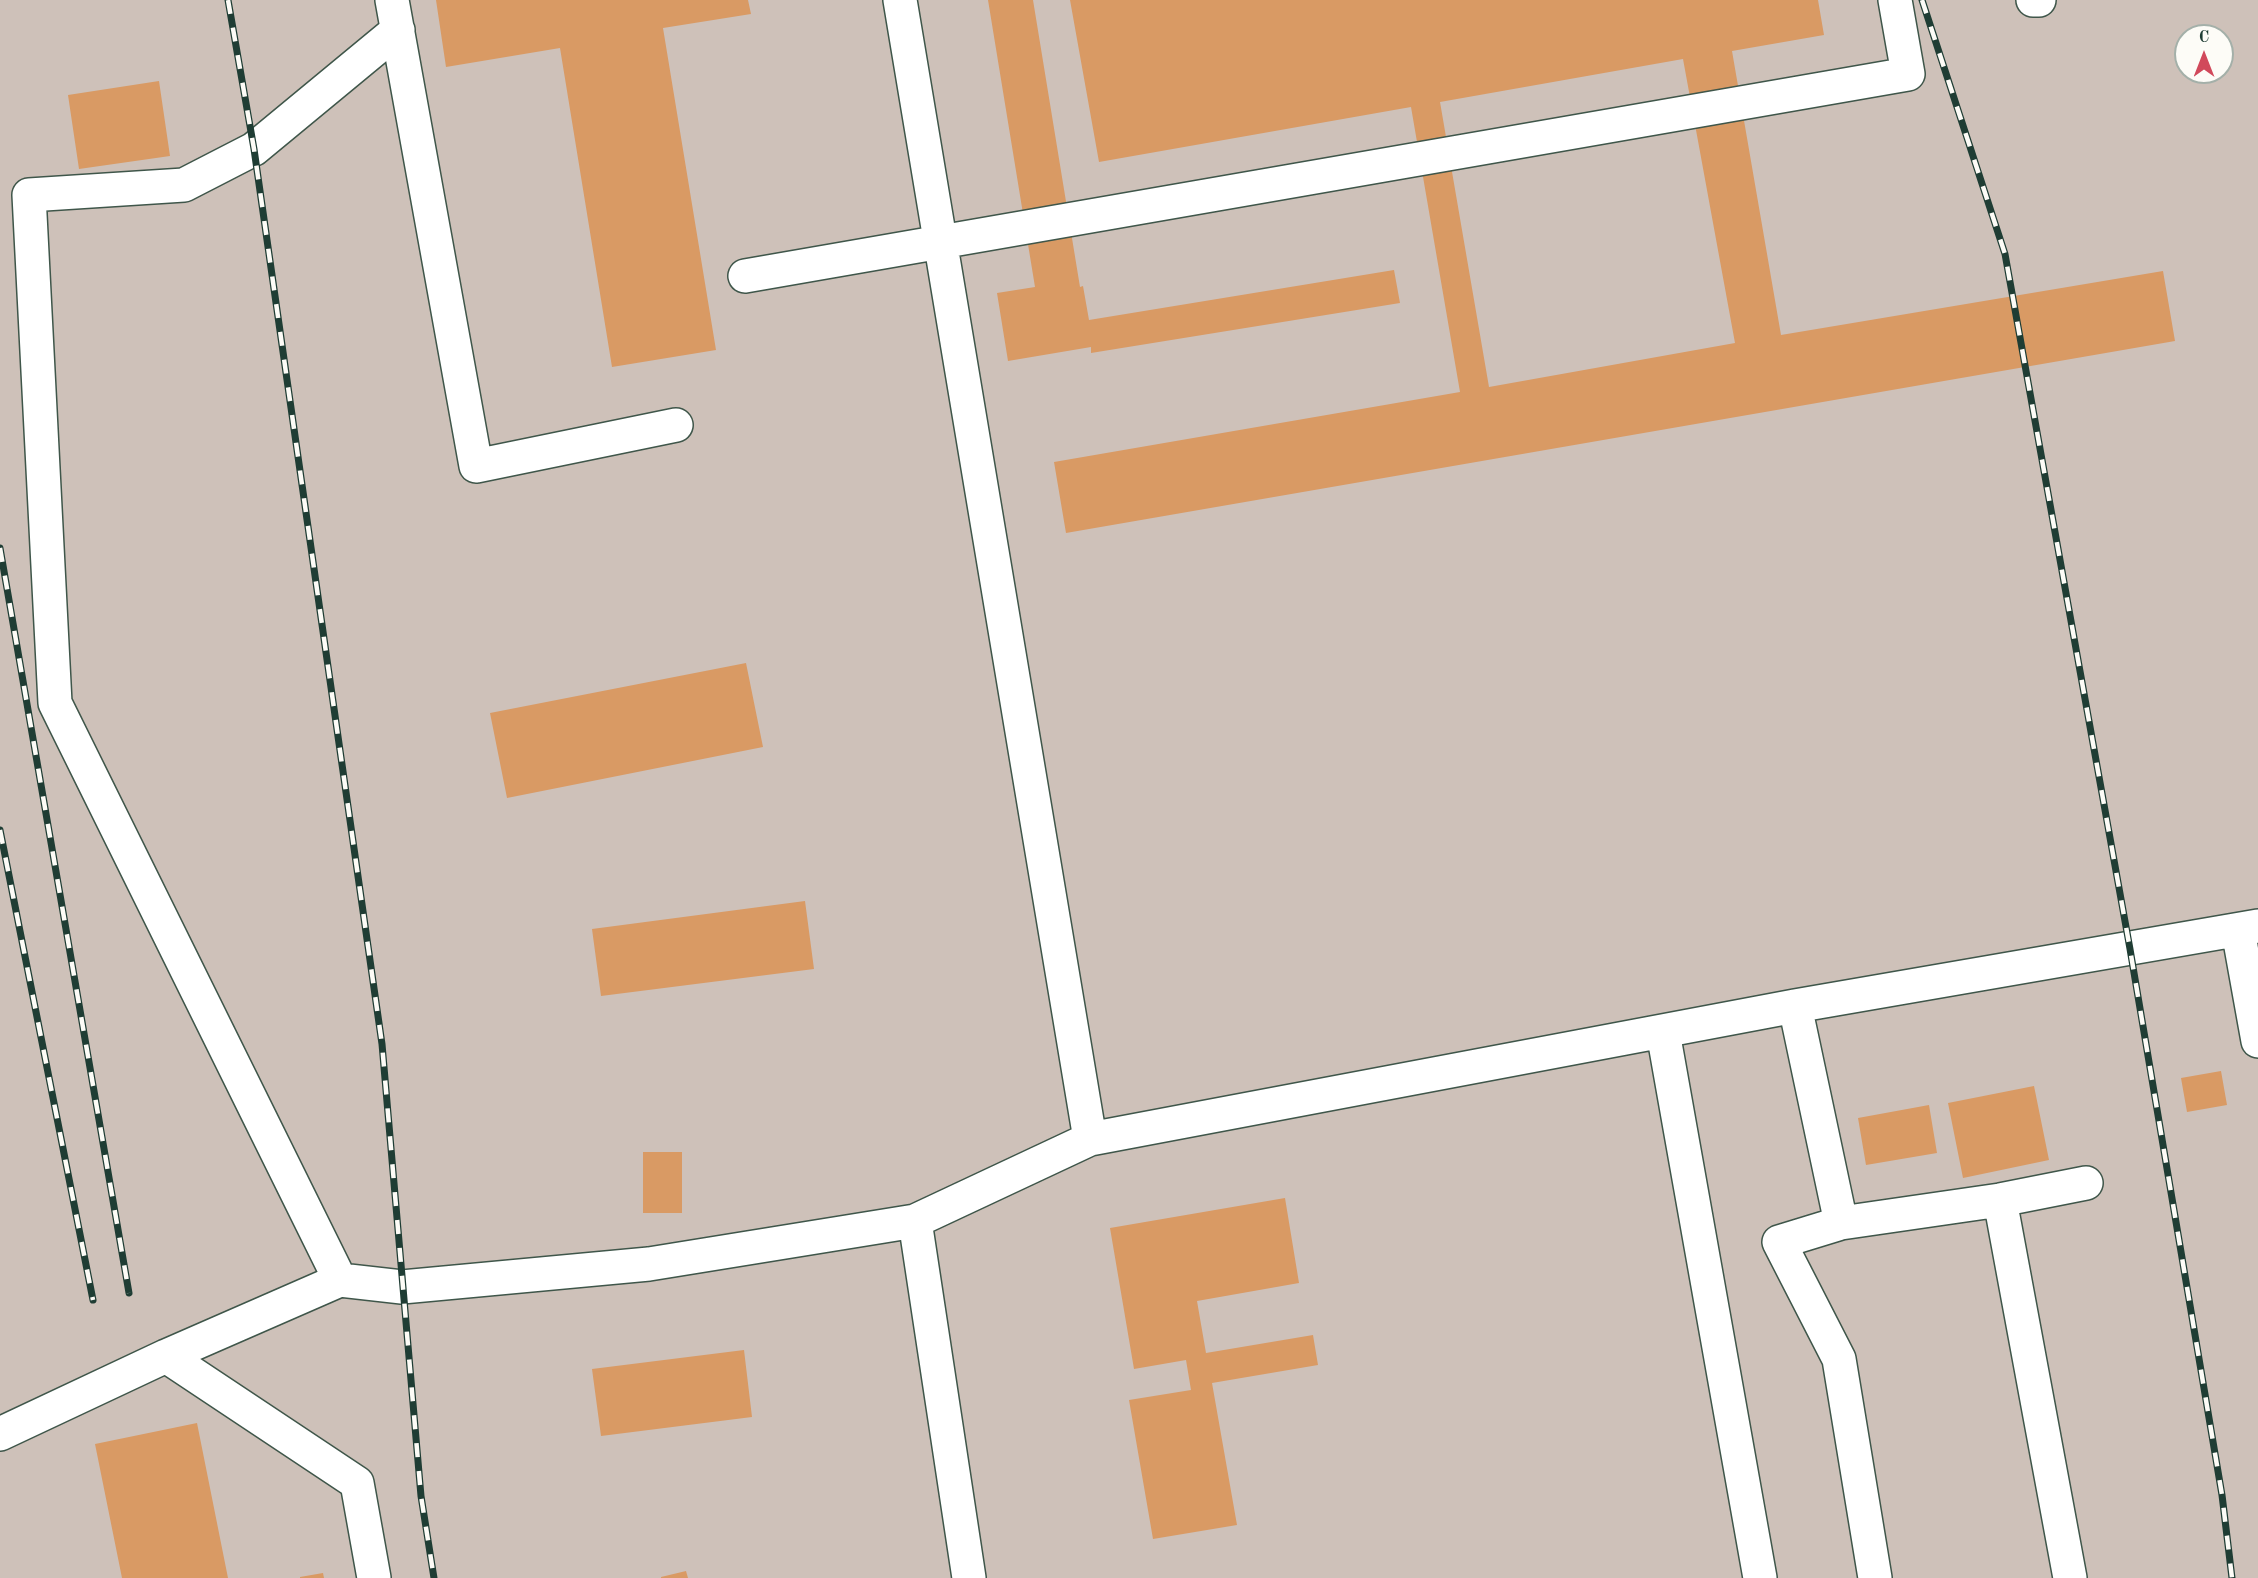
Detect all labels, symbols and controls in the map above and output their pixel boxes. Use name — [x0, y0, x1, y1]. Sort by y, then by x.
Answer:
north arrow — [2174, 24, 2234, 84]
text: С — [2199, 30, 2209, 46]

